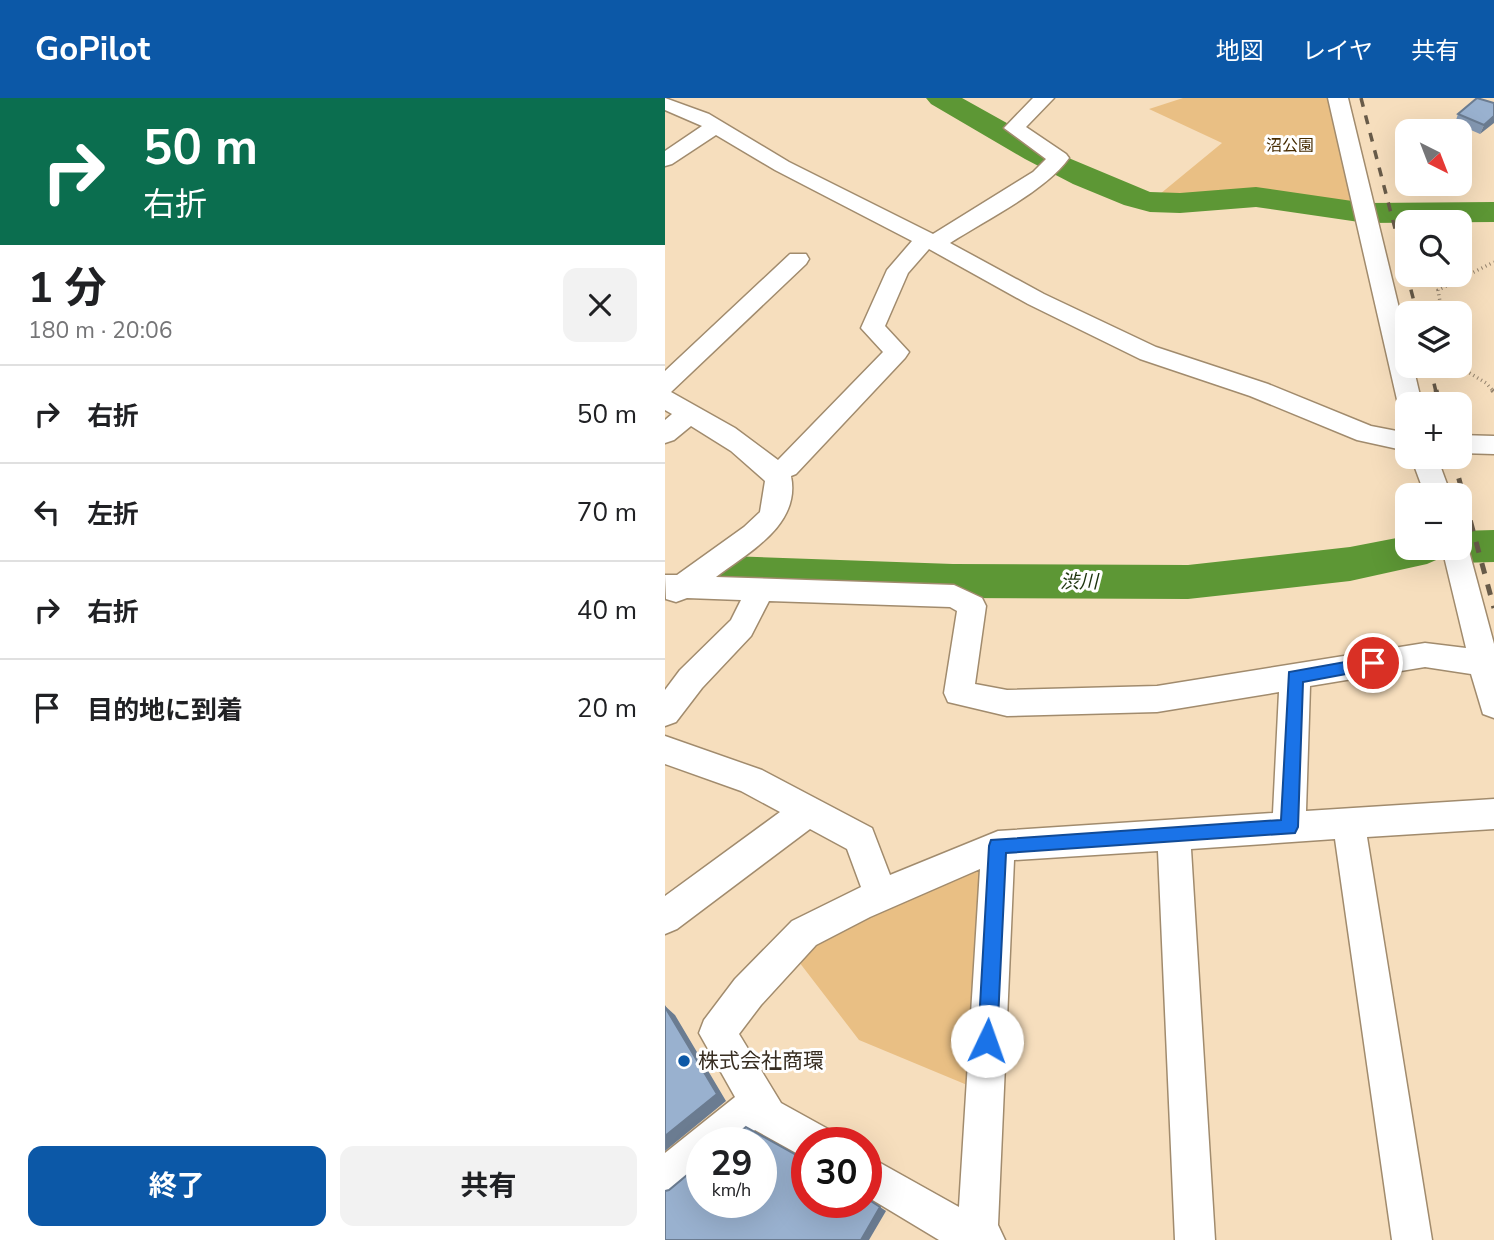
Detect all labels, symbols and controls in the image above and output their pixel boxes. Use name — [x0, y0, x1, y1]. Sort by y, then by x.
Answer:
text: GoPilot — [35, 27, 150, 72]
text: 地図 — [1216, 35, 1264, 67]
text: レイヤ — [1302, 35, 1373, 67]
text: 共有 — [1411, 35, 1459, 67]
text: 50 m — [143, 114, 258, 181]
north arrow — [1395, 119, 1472, 196]
map controls — [1395, 119, 1472, 560]
icon: right — [28, 126, 119, 217]
park label: 沼公園 — [1266, 135, 1314, 157]
text: 右折 — [143, 183, 207, 226]
button: search — [1395, 210, 1472, 287]
text: 1 分 — [28, 260, 107, 317]
button: close — [563, 268, 637, 342]
button: layers — [1395, 301, 1472, 378]
text: 180 m · 20:06 — [28, 315, 173, 346]
button: + — [1395, 392, 1472, 469]
icon: right — [28, 395, 66, 433]
text: 50 m — [577, 397, 637, 432]
text: 右折 — [87, 399, 139, 434]
button: − — [1395, 483, 1472, 560]
icon: left — [28, 493, 66, 531]
text: 70 m — [577, 495, 637, 530]
text: 左折 — [87, 497, 139, 532]
water label: 渋川 — [1060, 569, 1100, 595]
icon: right — [28, 591, 66, 629]
text: 40 m — [577, 593, 637, 628]
text: 右折 — [87, 595, 139, 630]
pin — [1343, 633, 1403, 693]
icon: arrive — [1354, 644, 1392, 682]
icon: arrive — [28, 689, 66, 727]
text: 20 m — [577, 691, 637, 726]
text: 目的地に到着 — [87, 693, 243, 728]
position arrow — [950, 1004, 1024, 1078]
place label: 株式会社商環 — [698, 1047, 824, 1075]
marker: 株式会社商環 — [676, 1053, 692, 1069]
speed limit sign: 30 — [791, 1127, 882, 1218]
text: 29 — [710, 1140, 753, 1187]
button: 終了 — [28, 1146, 326, 1226]
button: 共有 — [340, 1146, 637, 1226]
text: km/h — [712, 1178, 751, 1202]

